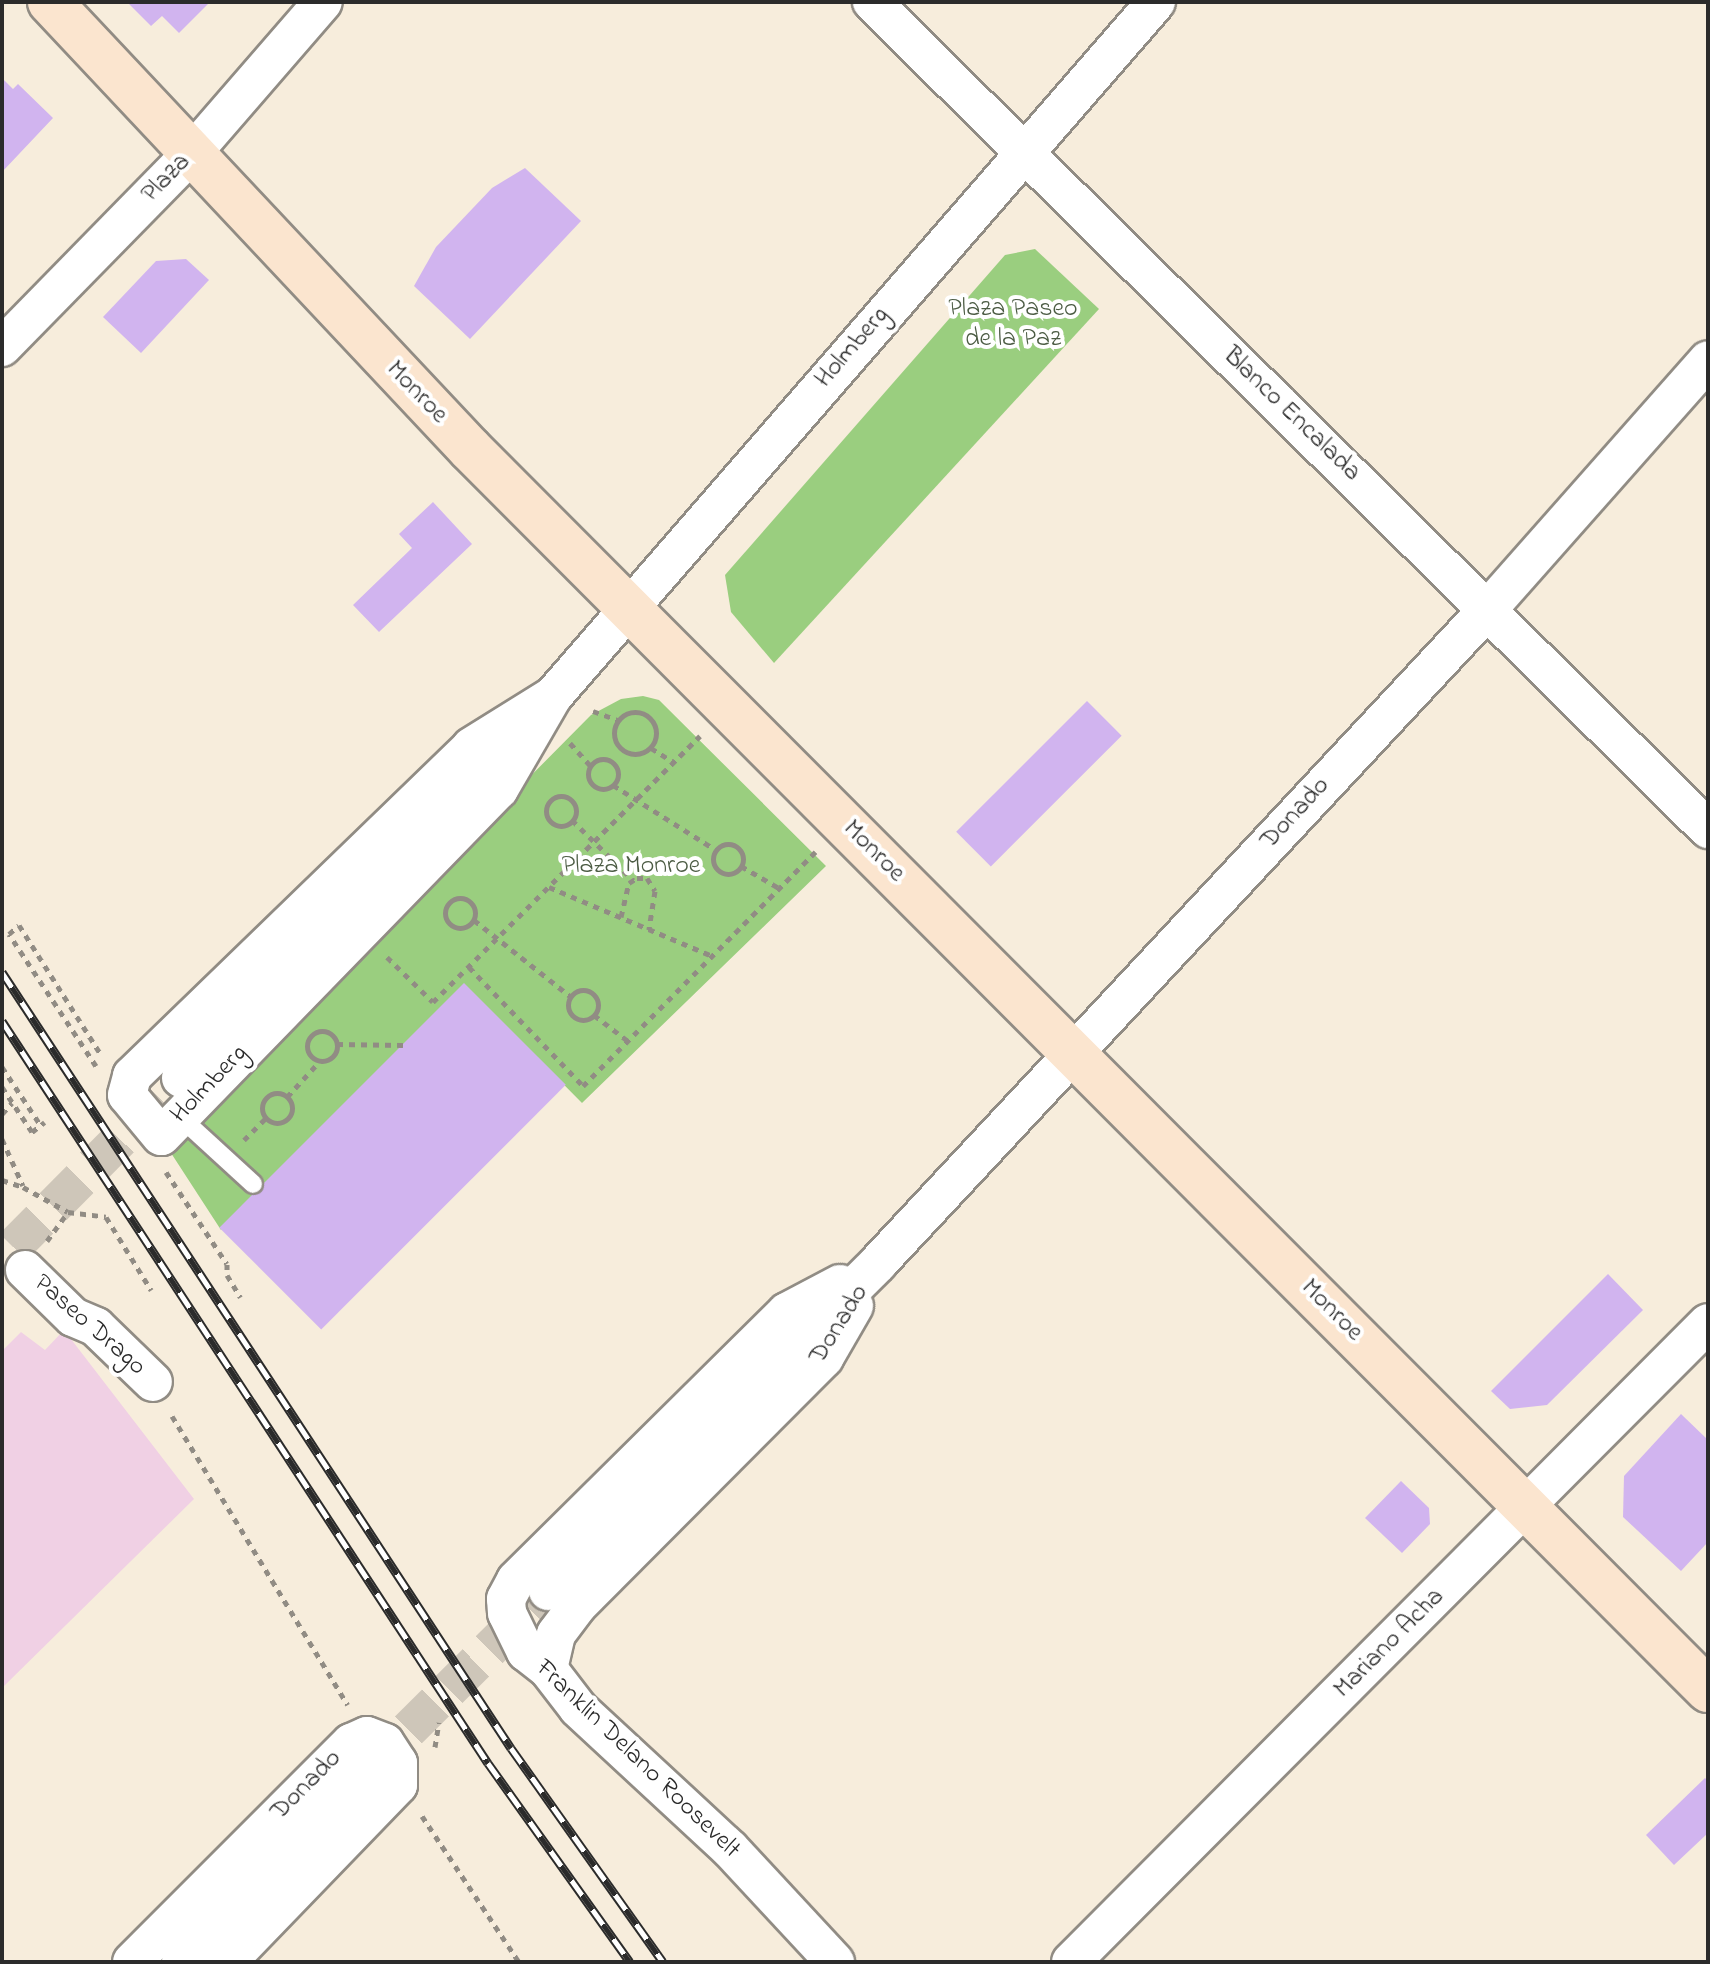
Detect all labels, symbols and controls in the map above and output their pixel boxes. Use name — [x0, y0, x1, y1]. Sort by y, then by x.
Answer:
street label: Plaza — [136, 148, 198, 210]
park label: Plaza Paseo de la Paz — [948, 294, 1078, 356]
street label: Holmberg — [809, 301, 897, 395]
street label: Blanco Encalada — [1215, 341, 1367, 489]
street label: Monroe — [379, 355, 453, 431]
street label: Donado — [1255, 771, 1337, 857]
street label: Monroe — [835, 814, 911, 890]
park label: Plaza Monroe — [562, 851, 700, 883]
street label: Holmberg — [165, 1039, 255, 1131]
street label: Paseo Drago — [26, 1269, 152, 1383]
street label: Monroe — [1293, 1273, 1369, 1349]
street label: Donado — [804, 1280, 876, 1370]
street label: Mariano Acha — [1328, 1582, 1452, 1706]
street label: Franklin Delano Roosevelt — [528, 1654, 746, 1866]
street label: Donado — [265, 1744, 349, 1828]

